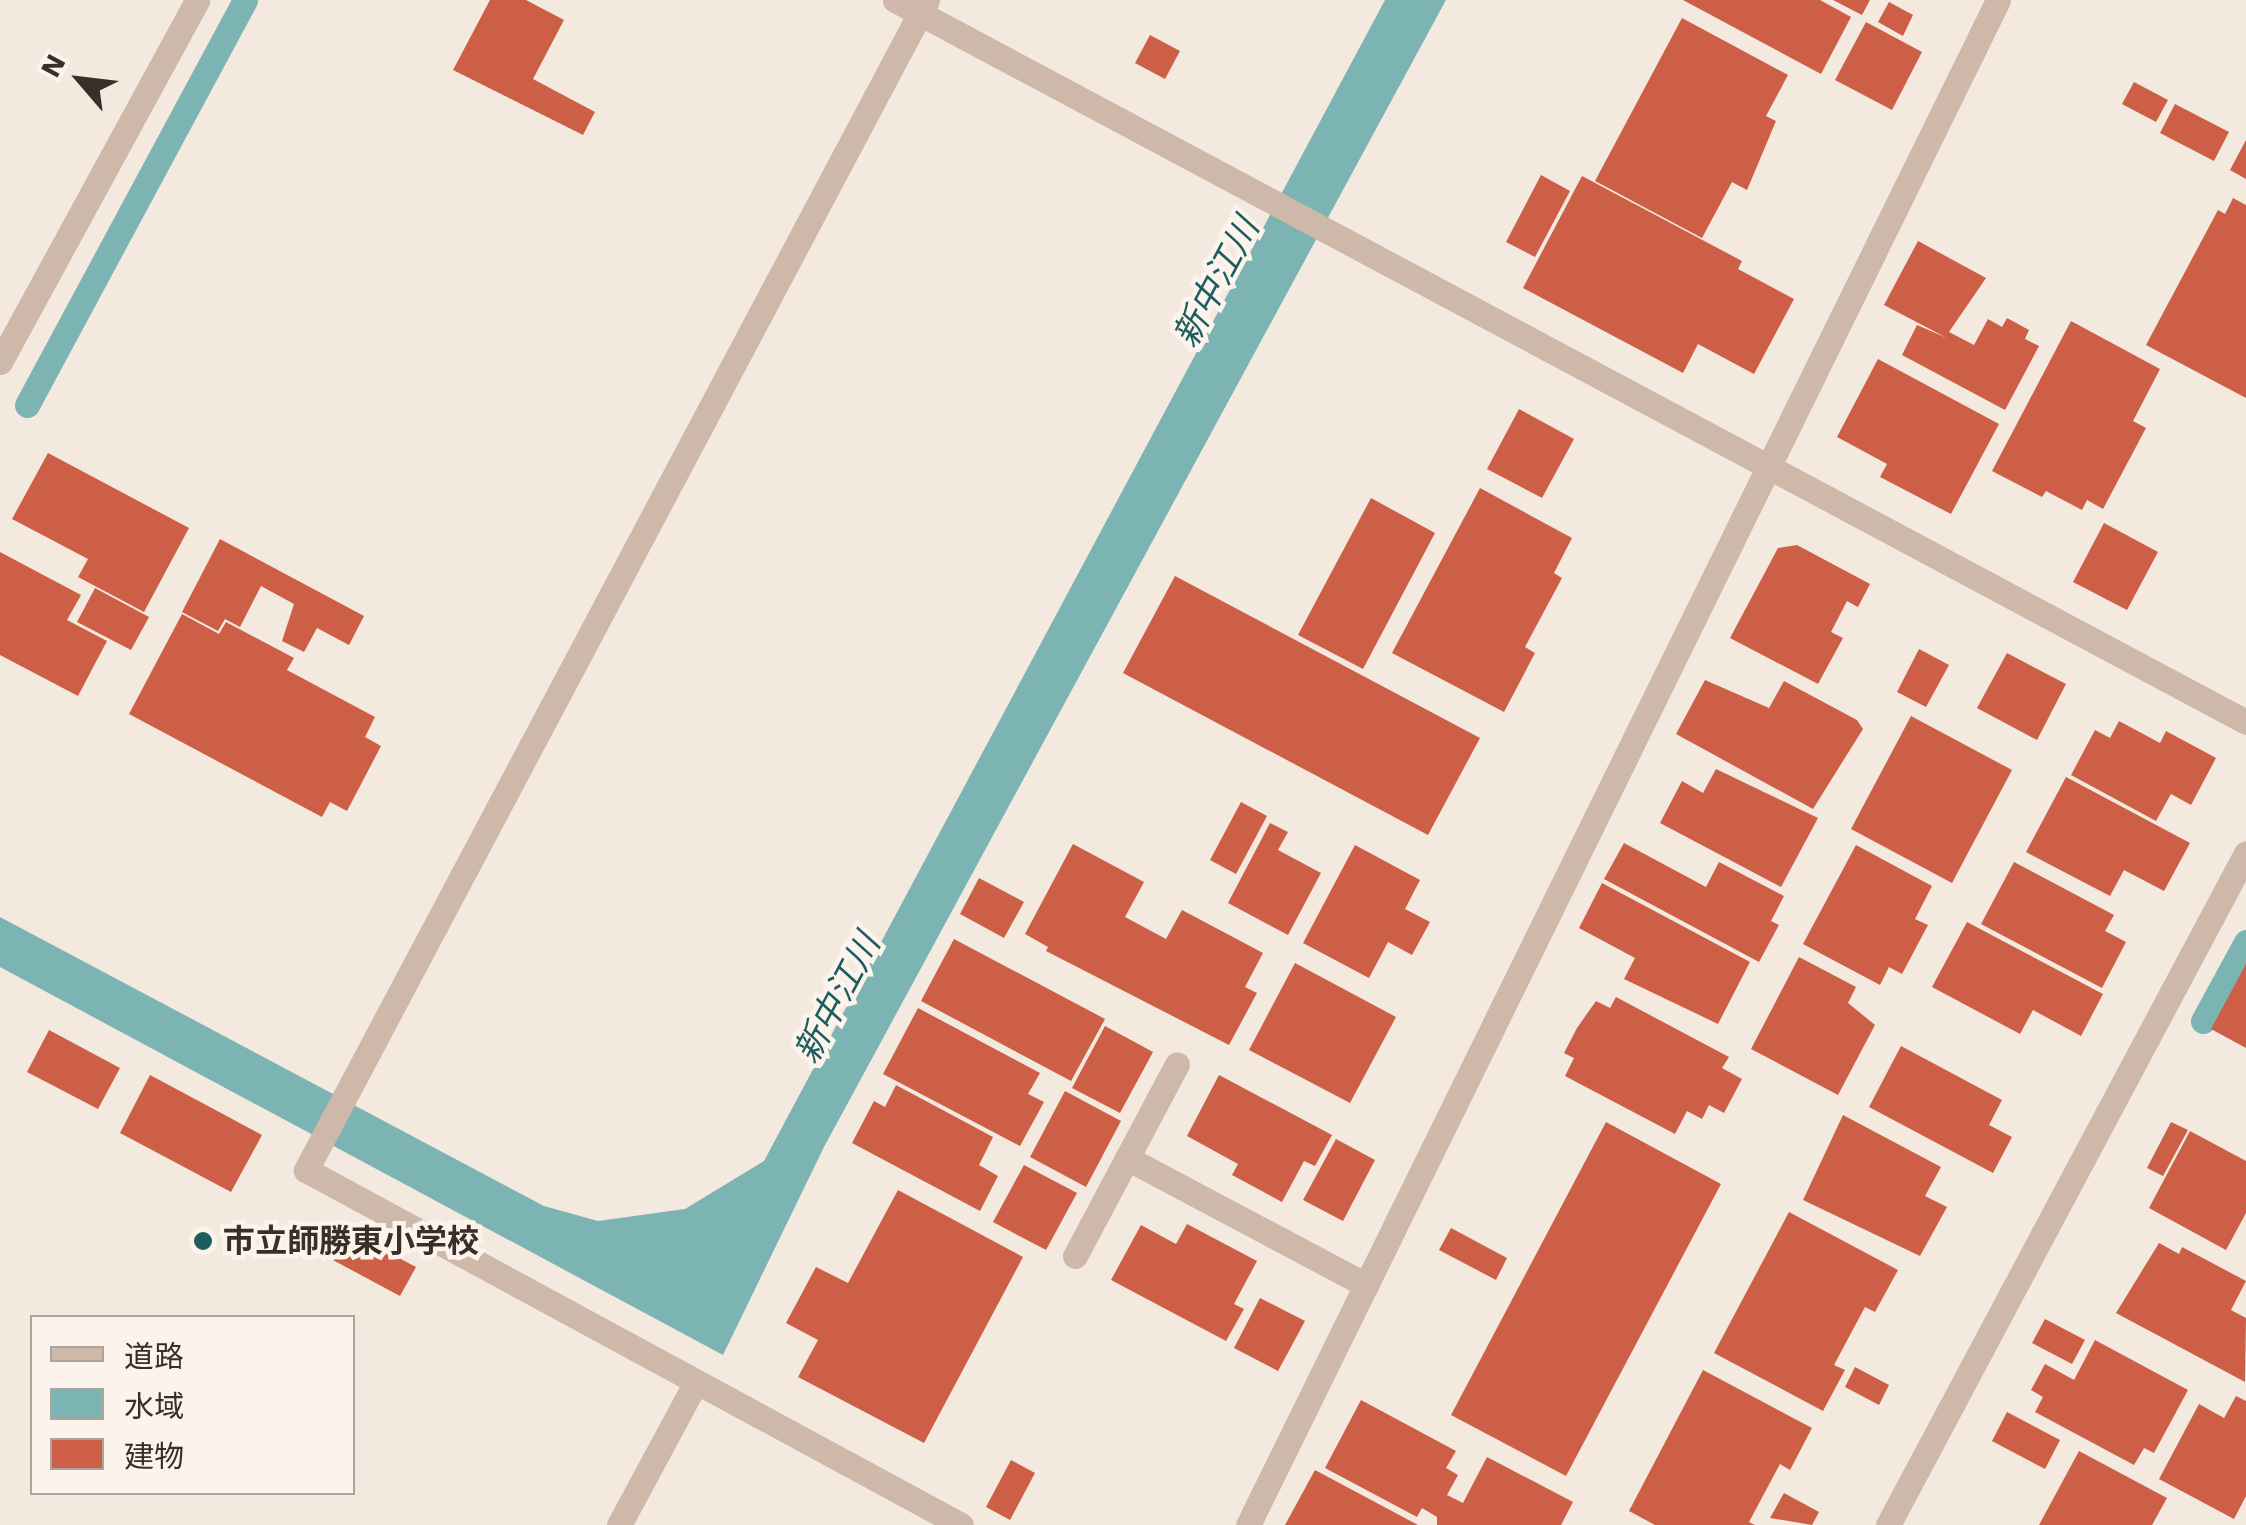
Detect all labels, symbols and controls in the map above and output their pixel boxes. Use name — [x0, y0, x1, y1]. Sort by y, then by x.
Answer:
north arrow — [30, 30, 130, 130]
text: N — [34, 49, 73, 83]
water label: 新中江川 — [1165, 210, 1267, 354]
water label: 新中江川 — [786, 926, 888, 1070]
place label: 市立師勝東小学校 — [223, 1222, 479, 1260]
marker: 市立師勝東小学校 — [192, 1230, 214, 1252]
legend — [30, 1315, 355, 1495]
text: 道路 — [124, 1339, 184, 1374]
text: 水域 — [124, 1389, 184, 1424]
text: 建物 — [124, 1439, 184, 1474]

